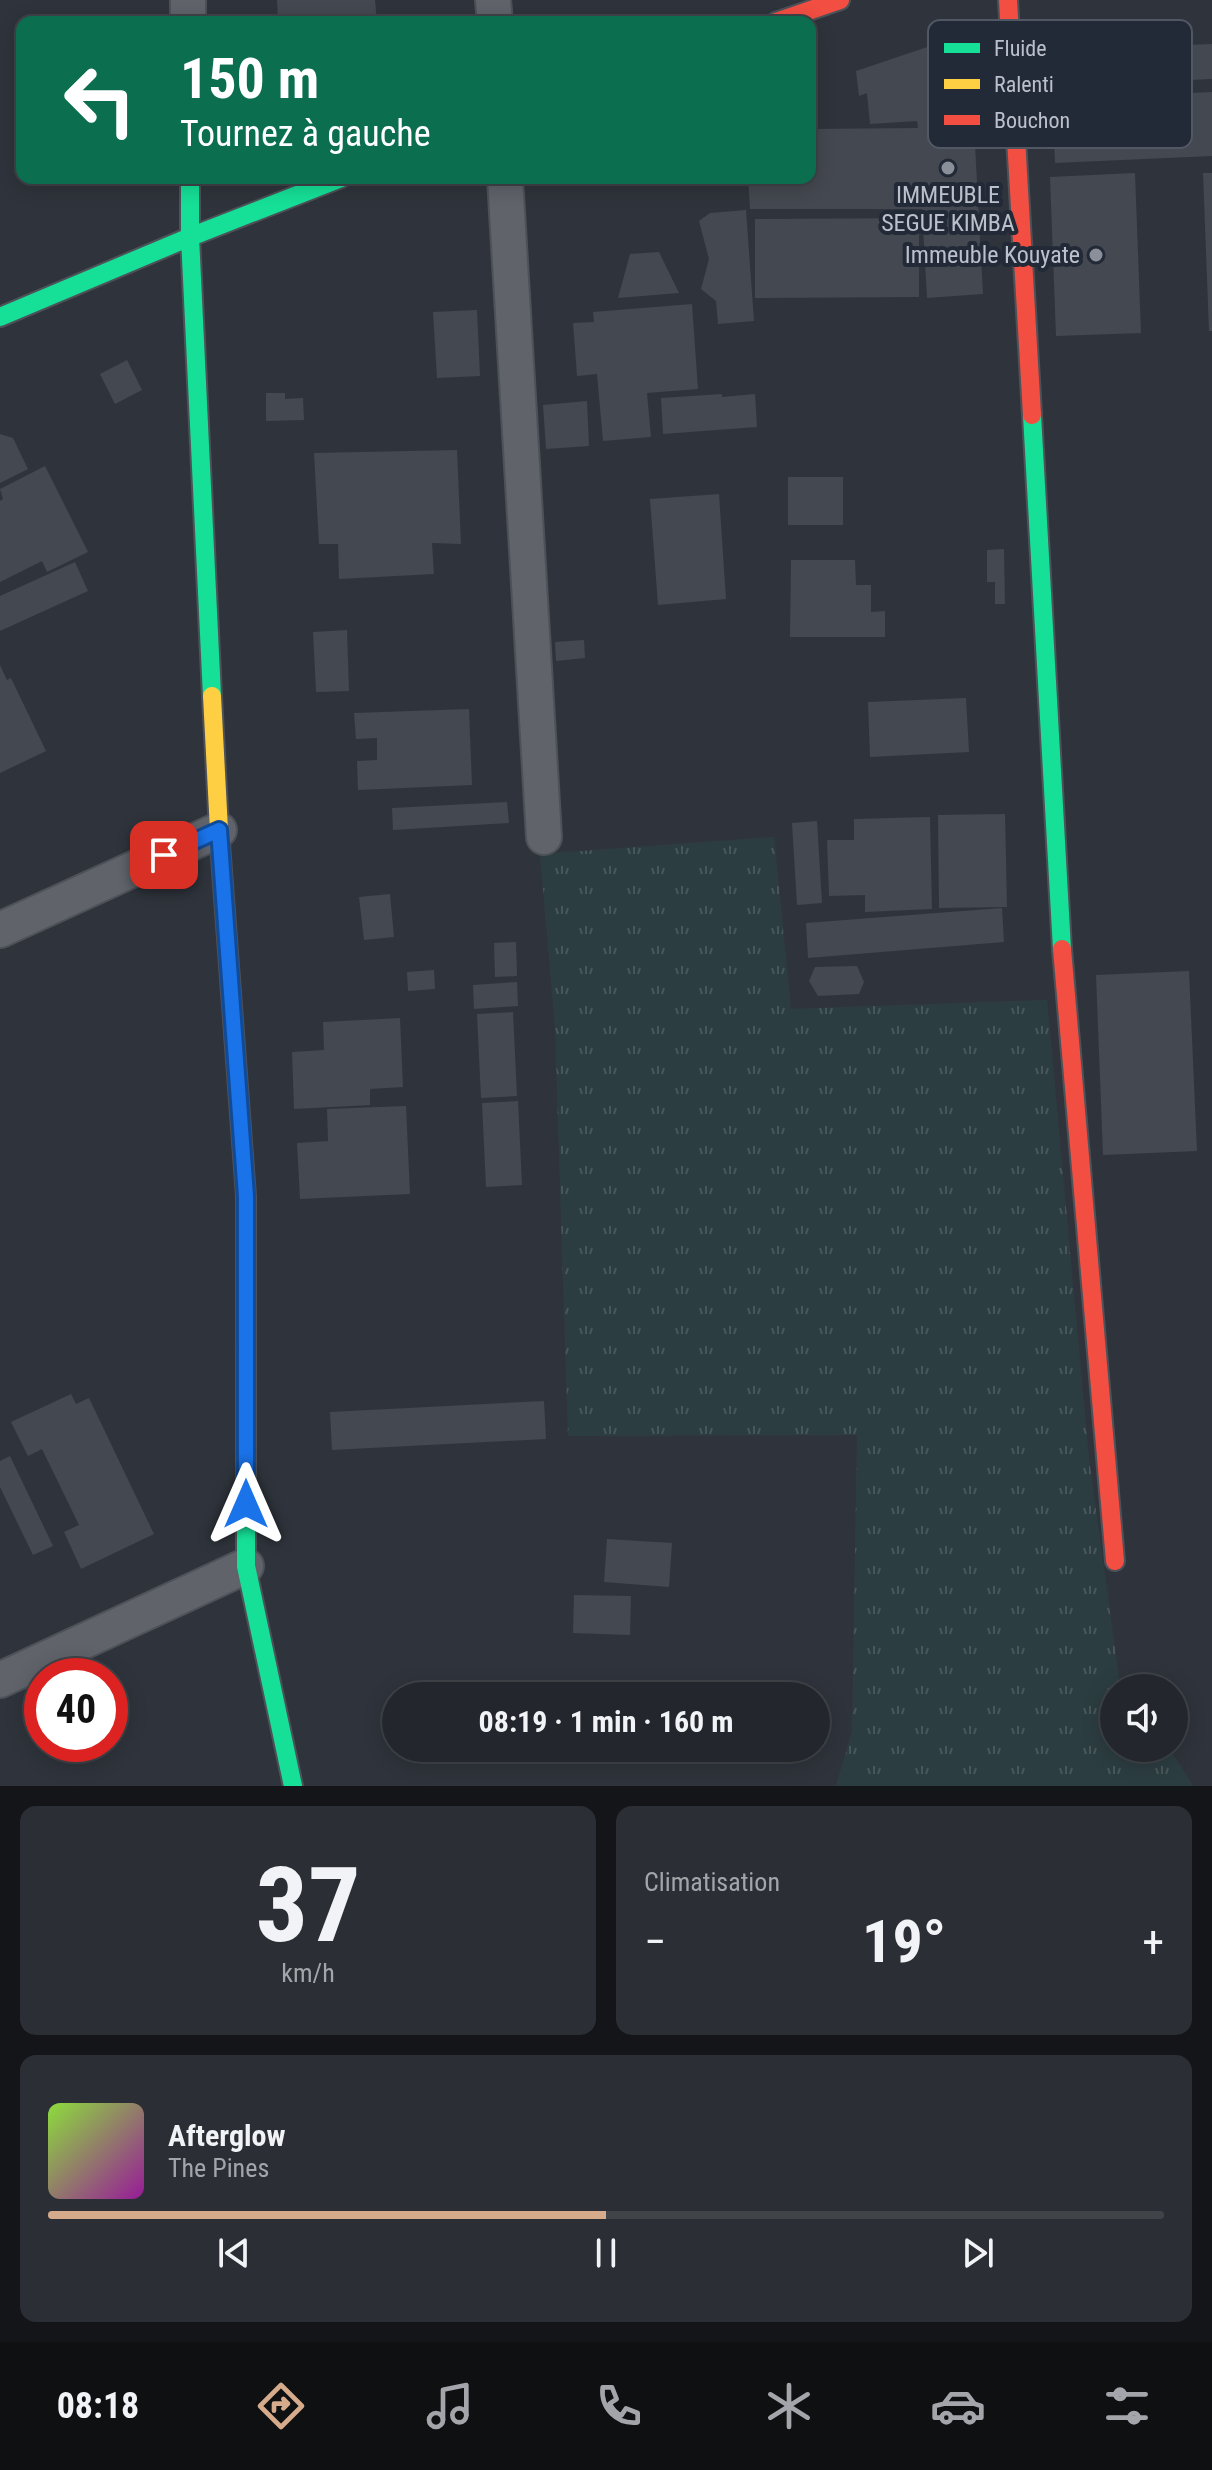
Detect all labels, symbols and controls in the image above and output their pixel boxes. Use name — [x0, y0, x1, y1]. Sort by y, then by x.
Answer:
legend — [928, 20, 1192, 148]
text: Fluide — [994, 36, 1047, 61]
text: 150 m — [180, 46, 319, 112]
icon: left — [48, 48, 152, 152]
text: Ralenti — [994, 72, 1054, 97]
text: Bouchon — [994, 108, 1070, 133]
text: Tournez à gauche — [180, 113, 431, 155]
marker: IMMEUBLE SEGUE KIMBA — [939, 159, 957, 177]
place label: IMMEUBLE SEGUE KIMBA — [881, 181, 1015, 237]
place label: Immeuble Kouyate — [905, 241, 1080, 269]
marker: Immeuble Kouyate — [1087, 246, 1105, 264]
pin — [130, 821, 198, 889]
icon: arrive — [142, 833, 186, 877]
position arrow — [204, 1462, 288, 1546]
speed limit sign: 40 — [24, 1658, 128, 1762]
map controls — [1100, 1674, 1188, 1762]
button: sound — [1100, 1674, 1188, 1762]
text: 08:19 · 1 min · 160 m — [479, 1704, 733, 1739]
text: 37 — [255, 1845, 361, 1966]
text: Climatisation — [644, 1867, 780, 1897]
text: 19° — [862, 1906, 946, 1977]
text: − — [644, 1916, 666, 1968]
text: + — [1142, 1916, 1164, 1968]
text: km/h — [281, 1958, 335, 1988]
text: Afterglow — [168, 2118, 286, 2153]
text: The Pines — [168, 2153, 269, 2183]
icon: previous — [212, 2231, 256, 2275]
icon: pause — [584, 2231, 628, 2275]
icon: next — [956, 2231, 1000, 2275]
icon: directions — [253, 2378, 309, 2434]
icon: music — [422, 2378, 478, 2434]
icon: phone — [591, 2378, 647, 2434]
icon: climate — [761, 2378, 817, 2434]
icon: car — [930, 2378, 986, 2434]
icon: filters — [1099, 2378, 1155, 2434]
text: 08:18 — [57, 2385, 139, 2427]

